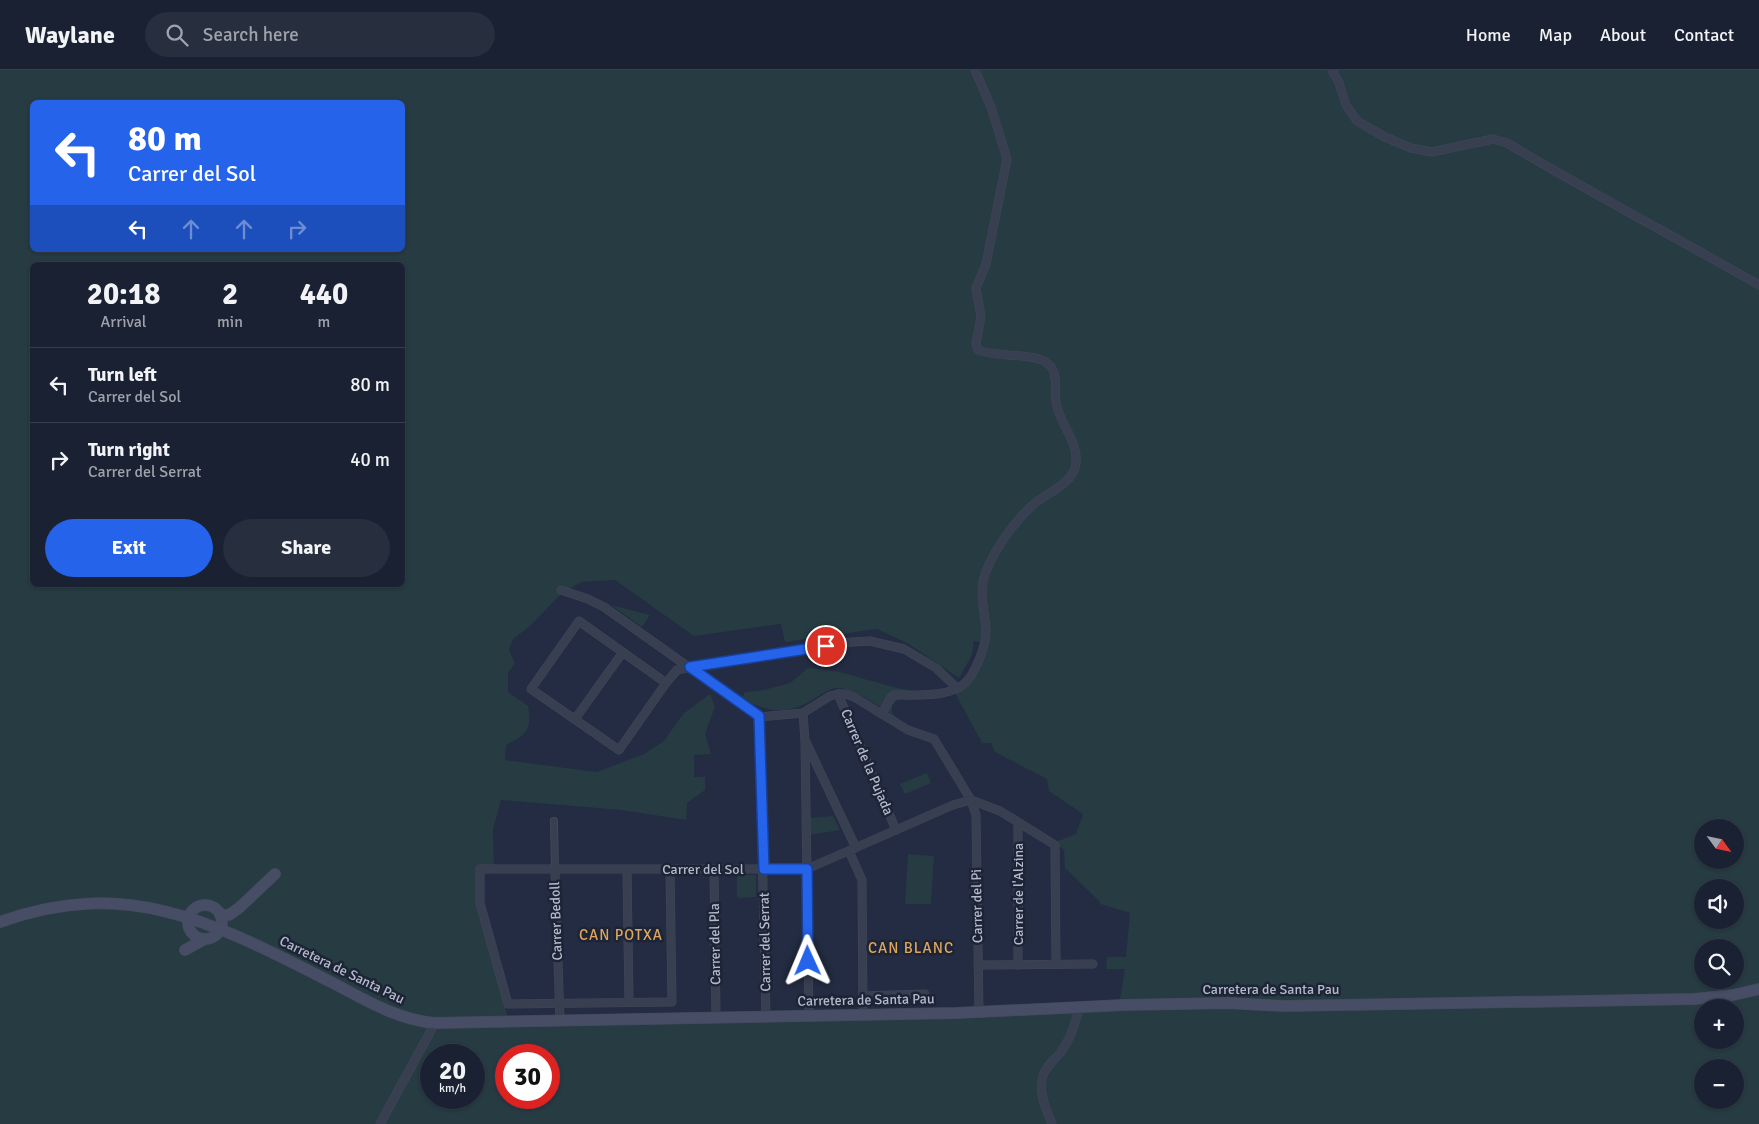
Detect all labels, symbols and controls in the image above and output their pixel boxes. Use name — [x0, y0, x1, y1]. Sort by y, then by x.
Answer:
search box — [145, 12, 495, 57]
text: Waylane — [25, 20, 115, 50]
icon: search — [163, 21, 191, 49]
text: Search here — [203, 23, 299, 47]
text: Home — [1466, 24, 1511, 46]
text: Map — [1539, 24, 1572, 46]
text: About — [1600, 24, 1646, 46]
text: Contact — [1674, 24, 1734, 46]
text: 80 m — [128, 117, 202, 160]
icon: left — [45, 120, 110, 185]
text: Carrer del Sol — [128, 160, 256, 187]
icon: left — [124, 215, 152, 243]
icon: ahead — [177, 215, 205, 243]
icon: ahead — [230, 215, 258, 243]
icon: right — [283, 215, 311, 243]
text: 20:18 — [87, 276, 160, 313]
text: 2 — [222, 276, 238, 313]
text: 440 — [300, 276, 348, 313]
text: Arrival — [100, 312, 147, 332]
text: min — [217, 312, 243, 332]
text: m — [318, 312, 330, 332]
text: Turn left — [88, 363, 157, 387]
icon: left — [45, 371, 73, 399]
text: 80 m — [350, 373, 390, 397]
text: Carrer del Sol — [88, 387, 181, 407]
text: Turn right — [88, 438, 170, 462]
icon: right — [45, 446, 73, 474]
text: 40 m — [350, 448, 390, 472]
text: Carrer del Serrat — [88, 462, 201, 482]
button: Exit — [45, 519, 213, 577]
button: Share — [223, 519, 390, 577]
pin — [805, 625, 847, 667]
icon: arrive — [812, 632, 840, 660]
street label: Carrer de la Pujada — [837, 706, 897, 818]
north arrow — [1694, 819, 1744, 869]
map controls — [1694, 819, 1744, 1109]
street label: Carrer de l'Alzina — [1010, 843, 1027, 945]
street label: Carrer del Sol — [662, 861, 744, 878]
street label: Carrer del Pi — [968, 869, 986, 943]
button: sound — [1694, 879, 1744, 929]
street label: Carrer Bedoll — [546, 881, 566, 961]
street label: Carrer del Serrat — [756, 892, 774, 992]
street label: Carrer del Pla — [706, 903, 724, 985]
district label: CAN POTXA — [579, 926, 663, 944]
street label: Carretera de Santa Pau — [277, 932, 407, 1008]
position arrow — [781, 934, 833, 986]
district label: CAN BLANC — [868, 939, 954, 957]
button: search — [1694, 939, 1744, 989]
street label: Carretera de Santa Pau — [1203, 981, 1340, 998]
street label: Carretera de Santa Pau — [797, 990, 935, 1010]
button: + — [1694, 999, 1744, 1049]
speed limit sign: 30 — [495, 1044, 560, 1109]
text: 20 — [439, 1055, 466, 1086]
button: − — [1694, 1059, 1744, 1109]
text: km/h — [439, 1081, 466, 1096]

